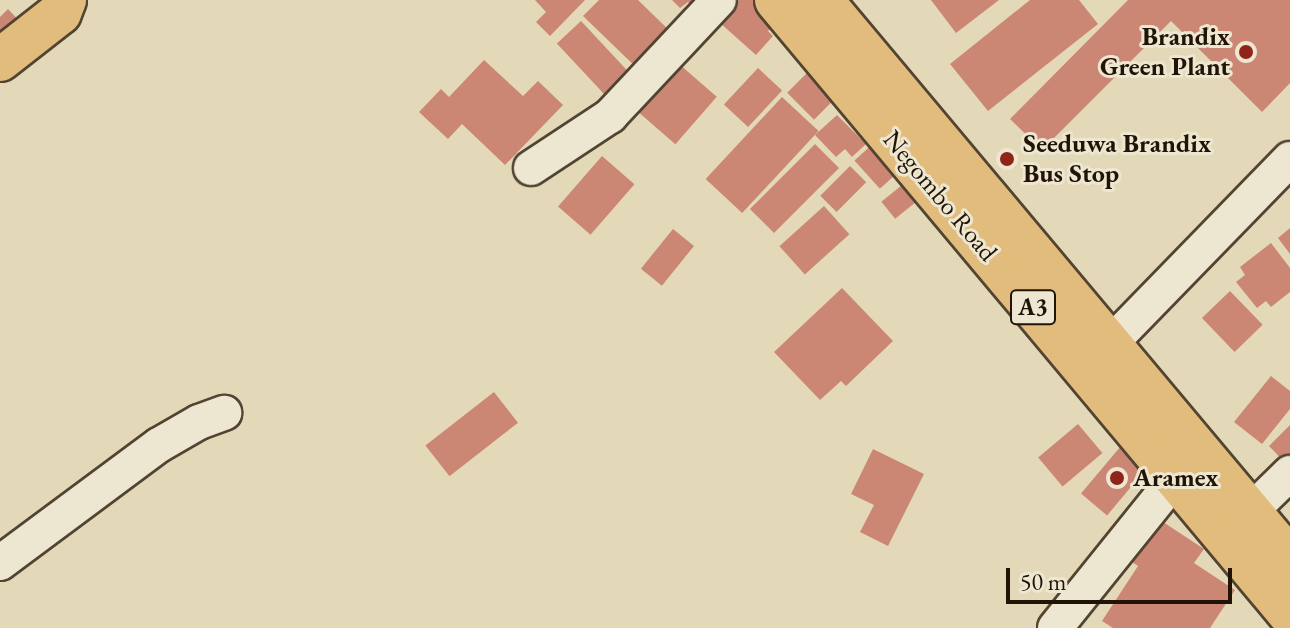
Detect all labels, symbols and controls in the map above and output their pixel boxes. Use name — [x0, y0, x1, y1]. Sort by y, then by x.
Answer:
place label: Brandix Green Plant — [1100, 21, 1230, 82]
marker: Brandix Green Plant — [1237, 43, 1255, 61]
street label: Negombo Road — [876, 124, 1004, 268]
place label: Seeduwa Brandix Bus Stop — [1023, 128, 1211, 190]
marker: Seeduwa Brandix Bus Stop — [998, 150, 1016, 168]
road number: A3 — [1009, 287, 1057, 327]
place label: Aramex — [1133, 462, 1218, 494]
marker: Aramex — [1108, 469, 1126, 487]
scale bar — [1010, 552, 1236, 602]
text: 50 m — [1020, 566, 1067, 597]

